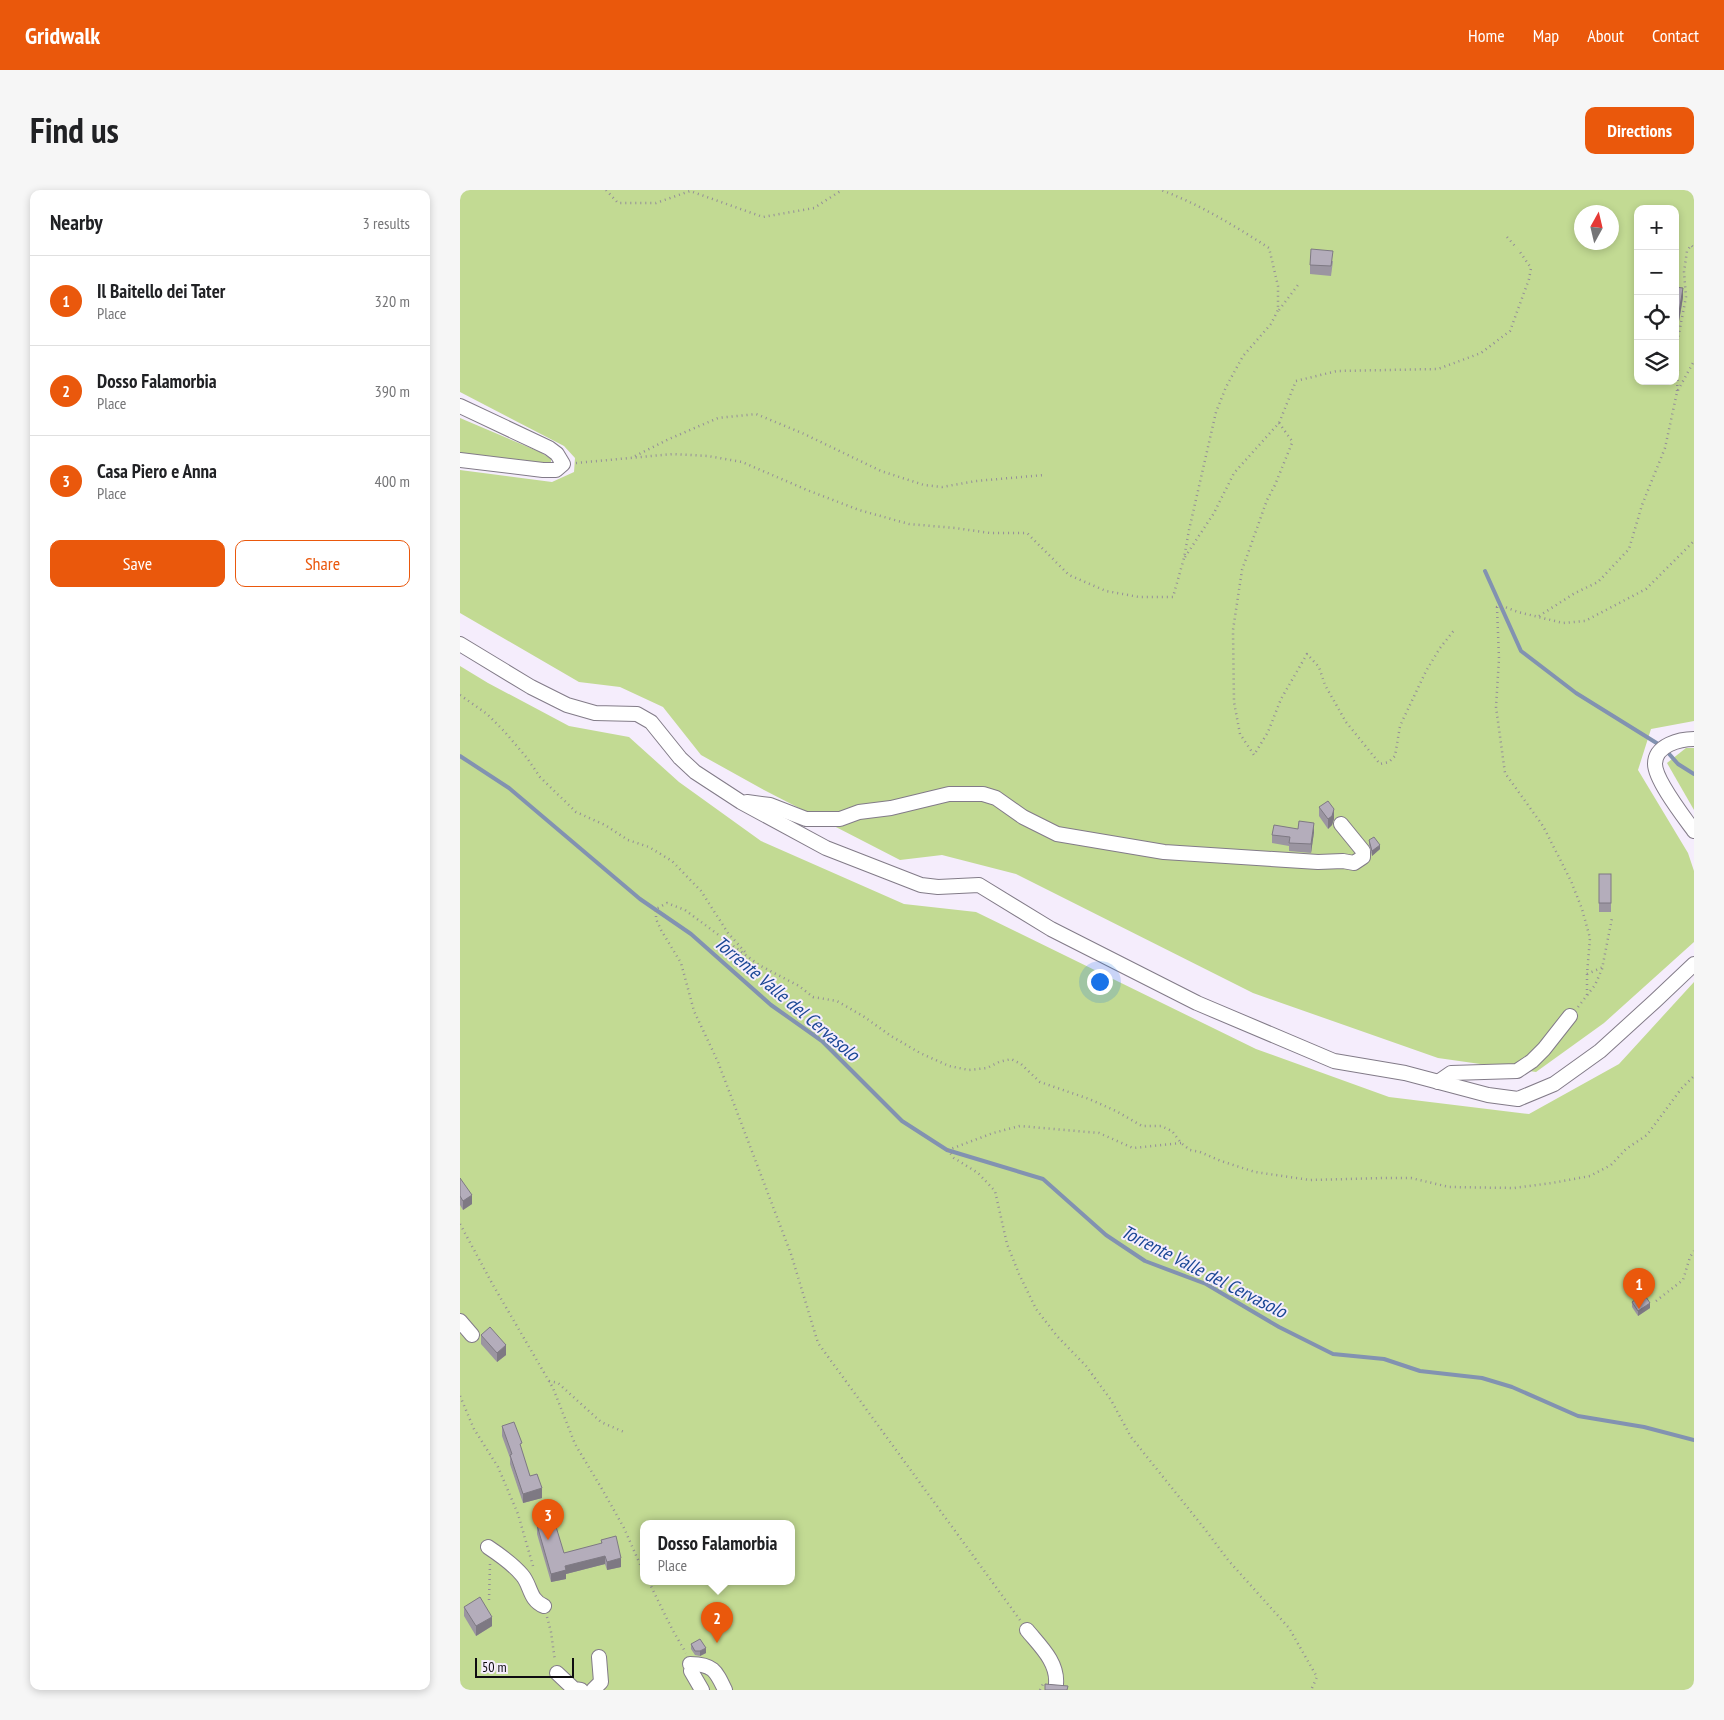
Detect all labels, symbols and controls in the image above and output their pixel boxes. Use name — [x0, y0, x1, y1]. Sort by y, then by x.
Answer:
text: Gridwalk — [25, 20, 100, 51]
text: Home — [1468, 24, 1505, 47]
text: Map — [1533, 24, 1559, 47]
text: About — [1587, 24, 1624, 47]
text: Contact — [1652, 24, 1699, 47]
text: Find us — [30, 107, 119, 153]
button: Directions — [1585, 107, 1694, 154]
north arrow — [1574, 205, 1619, 250]
map controls — [1634, 205, 1679, 385]
button: + — [1634, 205, 1679, 250]
text: Nearby — [50, 209, 103, 236]
text: 3 results — [363, 213, 410, 233]
button: − — [1634, 250, 1679, 295]
text: Il Baitello dei Tater — [97, 279, 225, 303]
text: 1 — [62, 291, 70, 311]
text: 320 m — [375, 291, 410, 311]
button: locate — [1634, 295, 1679, 340]
text: Place — [97, 303, 126, 323]
button: layers — [1634, 340, 1679, 385]
text: Dosso Falamorbia — [97, 369, 217, 393]
text: 2 — [62, 381, 70, 401]
text: 390 m — [375, 381, 410, 401]
text: Place — [97, 393, 126, 413]
text: Casa Piero e Anna — [97, 459, 217, 483]
text: 3 — [62, 471, 70, 491]
text: 400 m — [375, 471, 410, 491]
text: Place — [97, 483, 126, 503]
button: Save — [50, 540, 225, 587]
button: Share — [235, 540, 410, 587]
water label: Torrente Valle del Cervasolo — [710, 930, 866, 1067]
your location — [1087, 969, 1113, 995]
water label: Torrente Valle del Cervasolo — [1117, 1219, 1292, 1324]
pin: 1 — [1623, 1268, 1655, 1309]
pin: 3 — [532, 1499, 564, 1540]
popup — [640, 1520, 795, 1585]
text: Dosso Falamorbia — [658, 1531, 777, 1555]
text: Place — [658, 1555, 687, 1575]
pin: 2 — [701, 1602, 733, 1643]
scale bar — [475, 1655, 574, 1678]
text: 50 m — [482, 1658, 507, 1676]

